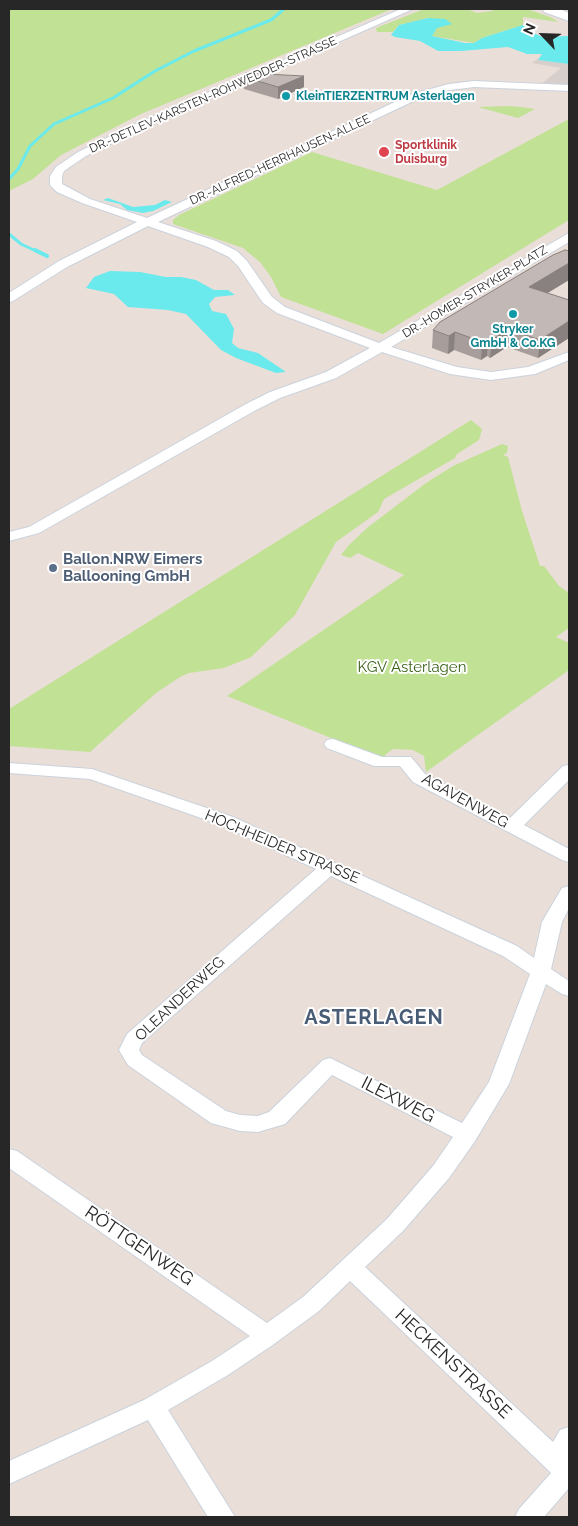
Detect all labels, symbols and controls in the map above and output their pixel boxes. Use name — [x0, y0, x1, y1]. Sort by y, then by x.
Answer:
north arrow — [518, 10, 568, 60]
text: N — [520, 21, 539, 37]
street label: DR.-DETLEV-KARSTEN-ROHWEDDER-STRASSE — [87, 34, 339, 156]
place label: KleinTIERZENTRUM Asterlagen — [296, 89, 475, 103]
marker: KleinTIERZENTRUM Asterlagen — [280, 90, 292, 102]
street label: DR.-ALFRED-HERRHAUSEN-ALLEE — [187, 112, 373, 208]
place label: Sportklinik Duisburg — [395, 138, 457, 166]
marker: Sportklinik Duisburg — [377, 145, 391, 159]
street label: DR.-HOMER-STRYKER-PLATZ — [400, 243, 550, 341]
marker: Stryker GmbH & Co.KG — [507, 308, 519, 320]
place label: Stryker GmbH & Co.KG — [471, 322, 555, 350]
place label: Ballon.NRW Eimers Ballooning GmbH — [63, 550, 202, 585]
marker: Ballon.NRW Eimers Ballooning GmbH — [47, 562, 59, 574]
park label: KGV Asterlagen — [358, 658, 466, 676]
street label: AGAVENWEG — [419, 770, 511, 832]
street label: HOCHHEIDER STRASSE — [202, 806, 362, 888]
street label: OLEANDERWEG — [132, 953, 228, 1045]
district label: ASTERLAGEN — [303, 1006, 445, 1030]
street label: ILEXWEG — [358, 1072, 438, 1128]
street label: RÖTTGENWEG — [81, 1202, 197, 1290]
street label: HECKENSTRASSE — [390, 1305, 516, 1423]

